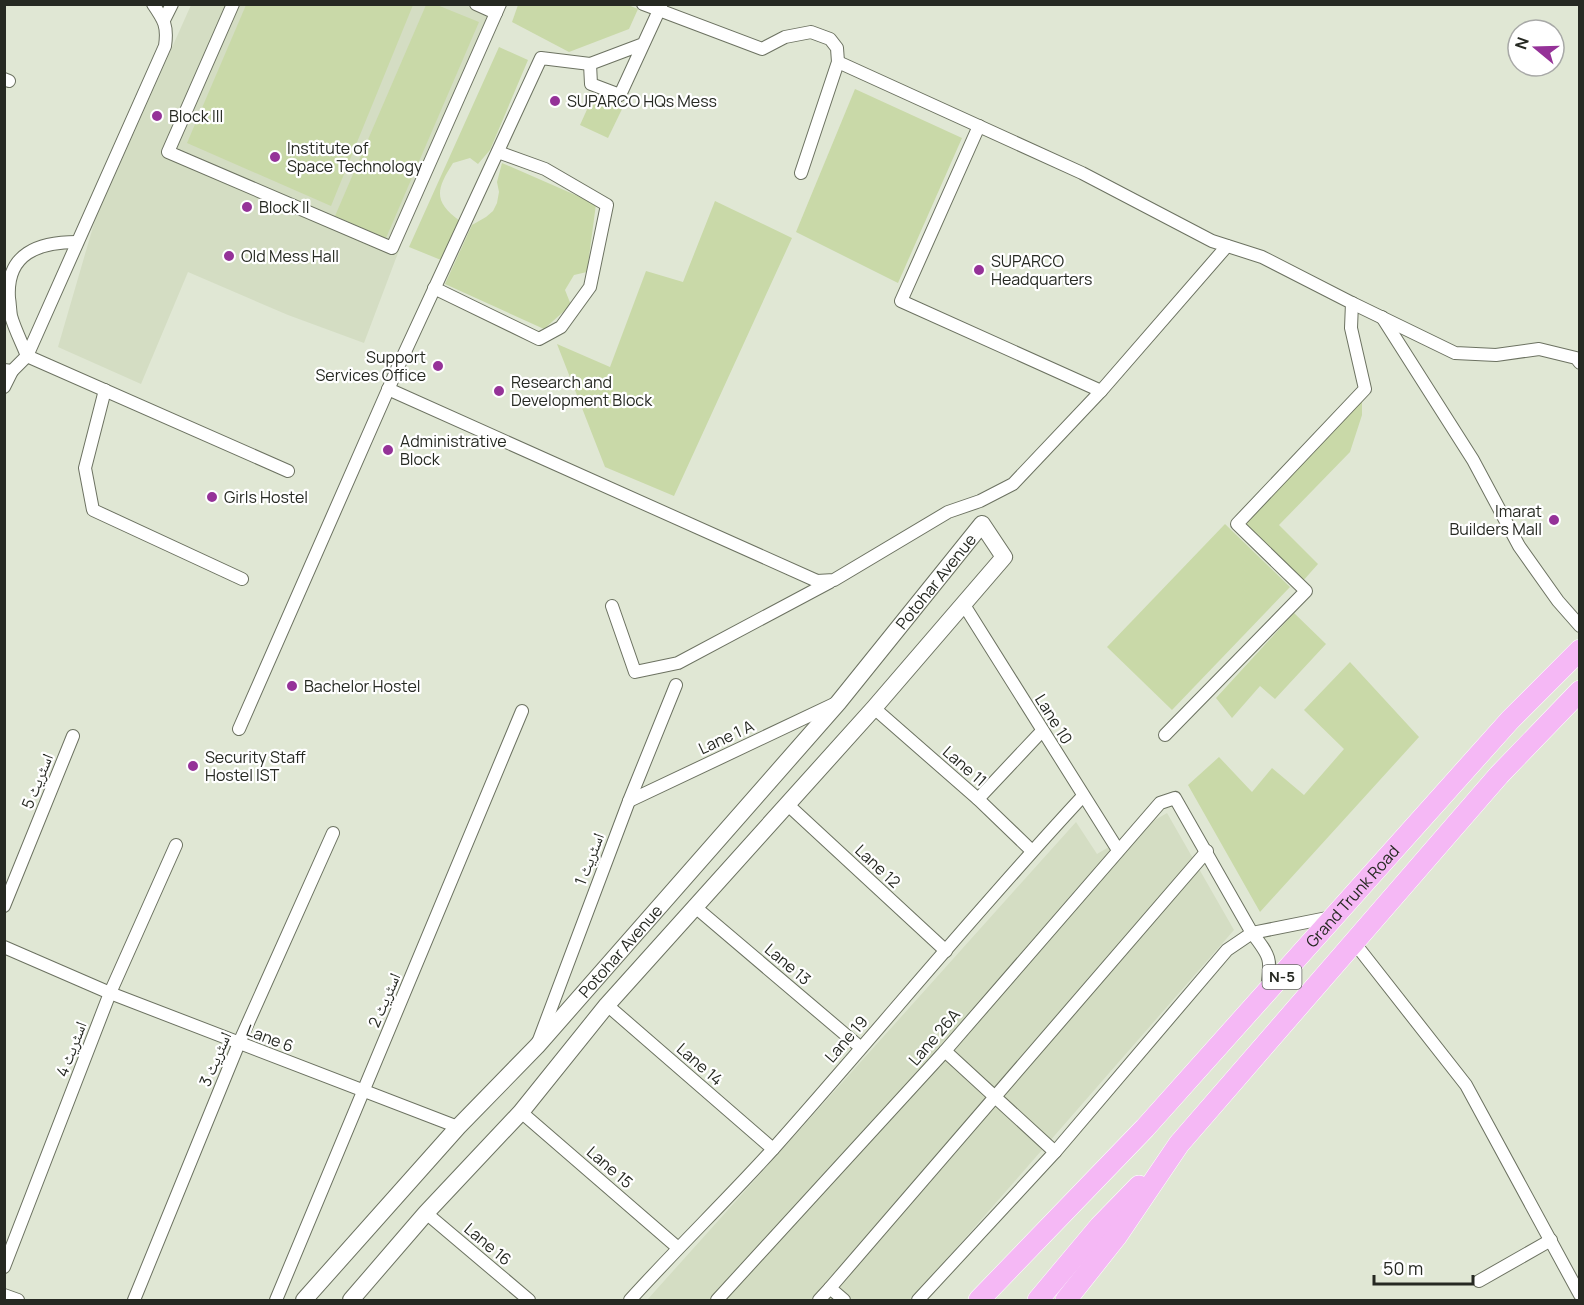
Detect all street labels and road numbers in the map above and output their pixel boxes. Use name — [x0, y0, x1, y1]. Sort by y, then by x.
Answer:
street label: Potohar Avenue — [891, 529, 981, 634]
street label: Lane 10 — [1030, 690, 1078, 748]
street label: Lane 1 A — [695, 715, 757, 759]
street label: Lane 11 — [938, 741, 992, 791]
street label: اسٹریٹ 5 — [16, 750, 58, 812]
street label: اسٹریٹ 1 — [569, 830, 609, 888]
street label: Lane 12 — [851, 839, 905, 893]
street label: Grand Trunk Road — [1301, 840, 1404, 952]
street label: Potohar Avenue — [573, 900, 667, 1002]
street label: Lane 13 — [760, 938, 816, 990]
road number: N-5 — [1262, 965, 1302, 989]
street label: اسٹریٹ 2 — [363, 969, 405, 1031]
street label: Lane 26A — [903, 1004, 965, 1070]
street label: Lane 19 — [820, 1011, 872, 1067]
street label: اسٹریٹ 4 — [50, 1018, 92, 1080]
street label: Lane 6 — [243, 1019, 297, 1057]
street label: اسٹریٹ 3 — [194, 1028, 236, 1090]
street label: Lane 14 — [672, 1038, 728, 1090]
street label: Lane 15 — [582, 1141, 638, 1193]
street label: Lane 16 — [460, 1218, 516, 1270]

